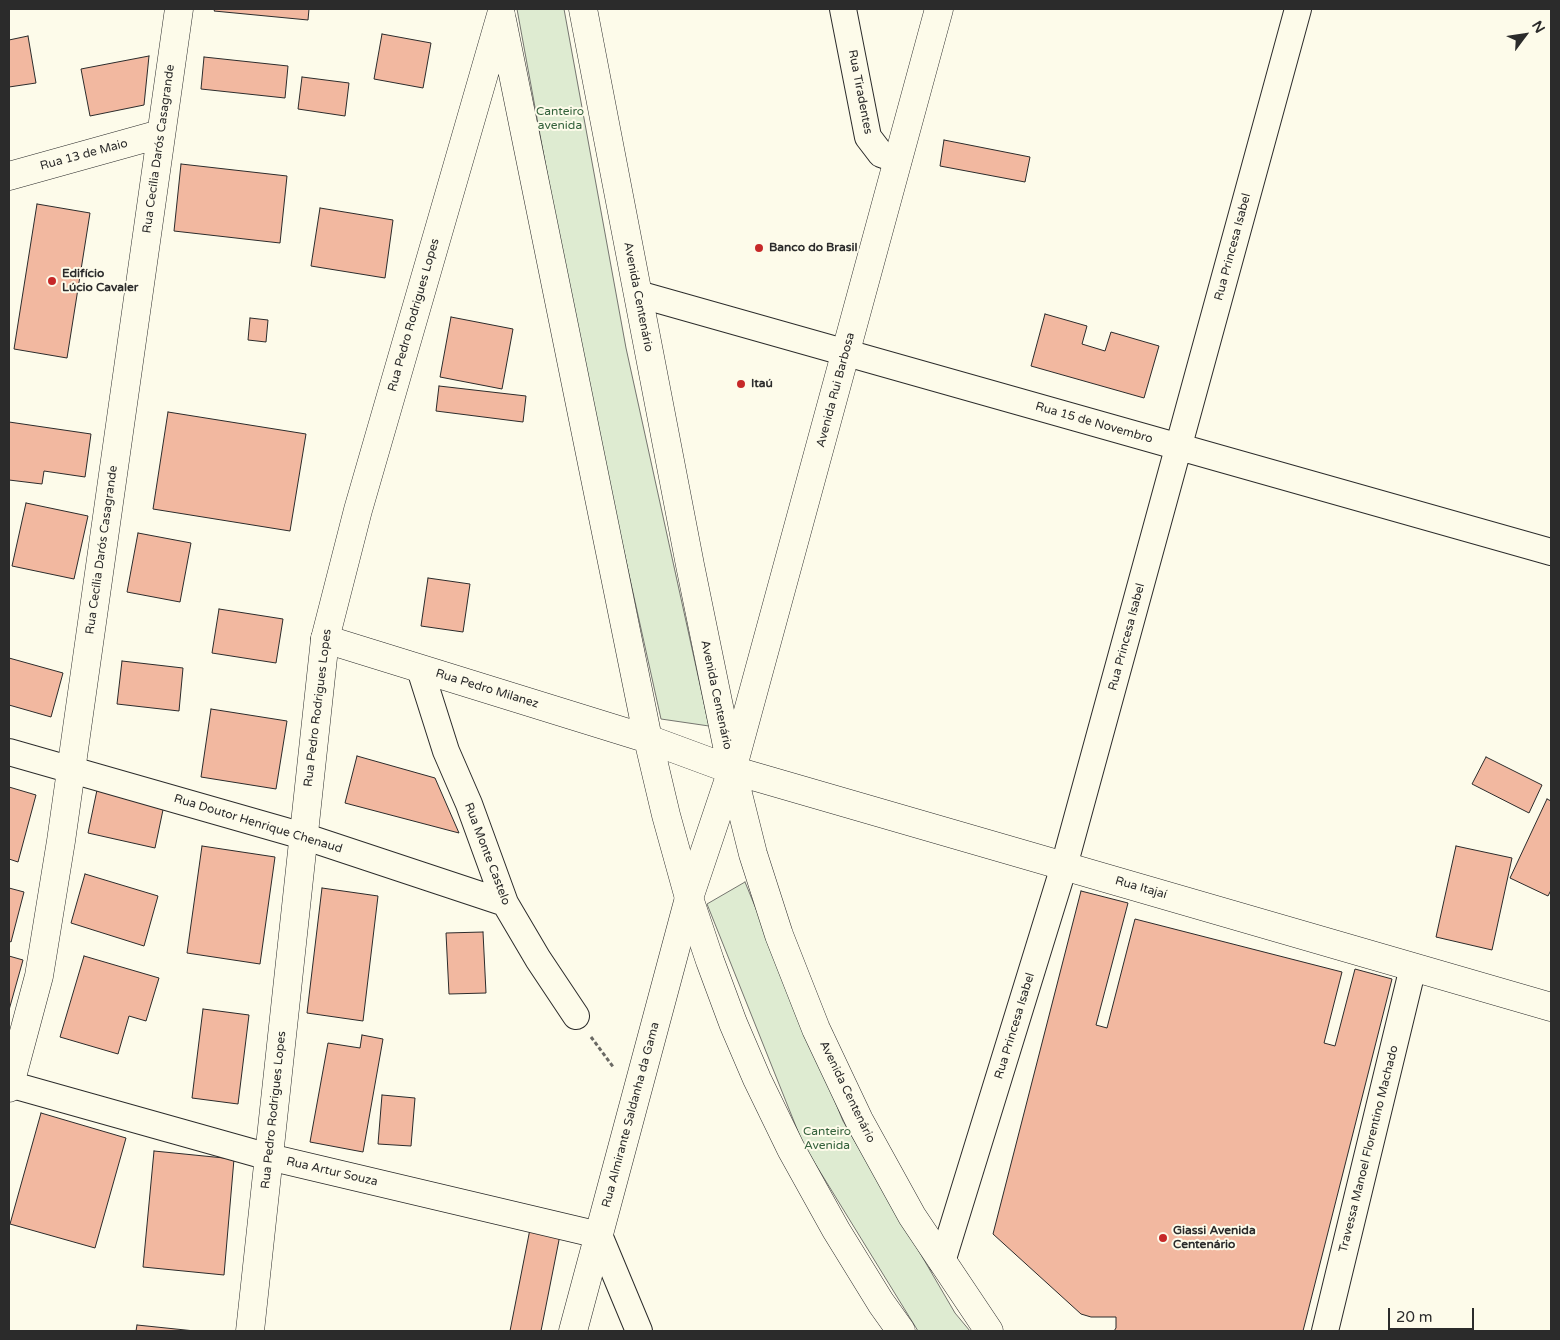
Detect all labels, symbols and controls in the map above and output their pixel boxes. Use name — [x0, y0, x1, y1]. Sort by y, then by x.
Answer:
north arrow — [1500, 10, 1550, 60]
text: N — [1528, 18, 1548, 36]
street label: Rua Tiradentes — [845, 49, 875, 135]
street label: Rua Cecília Darós Casagrande — [140, 64, 178, 234]
park label: Canteiro avenida — [536, 105, 584, 133]
street label: Rua 13 de Maio — [39, 136, 129, 174]
street label: Rua Princesa Isabel — [1212, 192, 1254, 302]
street label: Rua Pedro Rodrigues Lopes — [385, 237, 443, 393]
street label: Avenida Centenário — [620, 241, 656, 353]
place label: Banco do Brasil — [769, 241, 857, 255]
marker: Banco do Brasil — [753, 242, 765, 254]
place label: Edifício Lúcio Cavaler — [62, 267, 138, 295]
marker: Edifício Lúcio Cavaler — [46, 275, 58, 287]
street label: Avenida Rui Barbosa — [814, 331, 858, 449]
place label: Itaú — [751, 377, 773, 391]
marker: Itaú — [735, 378, 747, 390]
street label: Rua 15 de Novembro — [1034, 399, 1154, 447]
street label: Rua Cecília Darós Casagrande — [83, 465, 121, 635]
street label: Rua Princesa Isabel — [1106, 582, 1148, 692]
street label: Rua Pedro Rodrigues Lopes — [301, 628, 335, 788]
street label: Avenida Centenário — [697, 639, 735, 751]
street label: Rua Pedro Milanez — [434, 666, 540, 712]
street label: Rua Doutor Henrique Chenaud — [172, 791, 344, 857]
street label: Rua Monte Castelo — [461, 801, 513, 907]
street label: Rua Itajaí — [1113, 874, 1169, 902]
street label: Rua Princesa Isabel — [992, 971, 1038, 1081]
street label: Rua Almirante Saldanha da Gama — [599, 1021, 663, 1209]
street label: Rua Pedro Rodrigues Lopes — [259, 1030, 289, 1190]
street label: Avenida Centenário — [816, 1039, 878, 1145]
street label: Travessa Manoel Florentino Machado — [1336, 1044, 1402, 1254]
park label: Canteiro Avenida — [803, 1125, 851, 1153]
street label: Rua Artur Souza — [285, 1154, 379, 1190]
place label: Giassi Avenida Centenário — [1173, 1224, 1256, 1252]
marker: Giassi Avenida Centenário — [1157, 1232, 1169, 1244]
scale bar — [1390, 1298, 1476, 1330]
text: 20 m — [1396, 1308, 1433, 1326]

